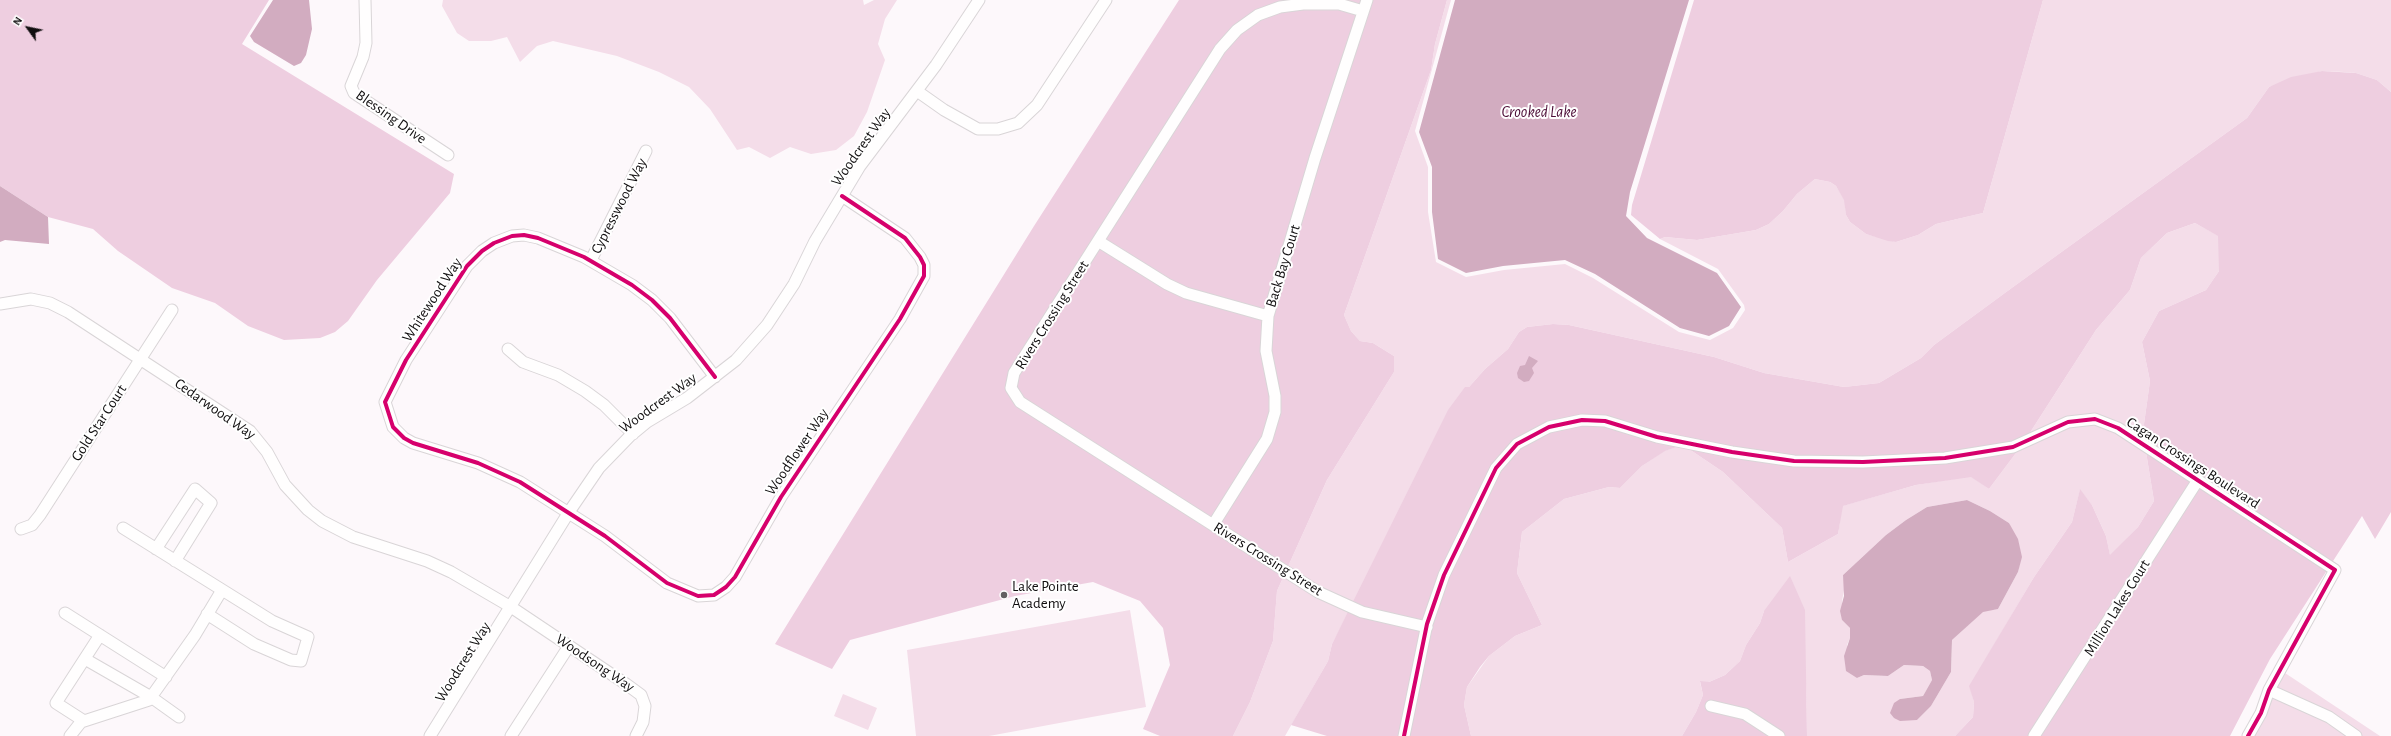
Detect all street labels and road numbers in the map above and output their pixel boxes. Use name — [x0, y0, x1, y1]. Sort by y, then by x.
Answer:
street label: Blessing Drive — [352, 86, 430, 148]
street label: Woodcrest Way — [827, 105, 895, 189]
street label: Cypresswood Way — [587, 155, 651, 257]
street label: Back Bay Court — [1262, 222, 1304, 310]
street label: Whitewood Way — [398, 255, 466, 345]
street label: Rivers Crossing Street — [1011, 257, 1093, 373]
street label: Woodcrest Way — [616, 369, 700, 437]
street label: Cedarwood Way — [171, 375, 259, 443]
street label: Gold Star Court — [67, 381, 131, 465]
street label: Woodflower Way — [761, 405, 833, 499]
street label: Cagan Crossings Boulevard — [2123, 413, 2263, 513]
street label: Rivers Crossing Street — [1210, 518, 1326, 600]
street label: Million Lakes Court — [2080, 556, 2154, 660]
street label: Woodcrest Way — [431, 619, 495, 705]
street label: Woodsong Way — [552, 630, 638, 696]

